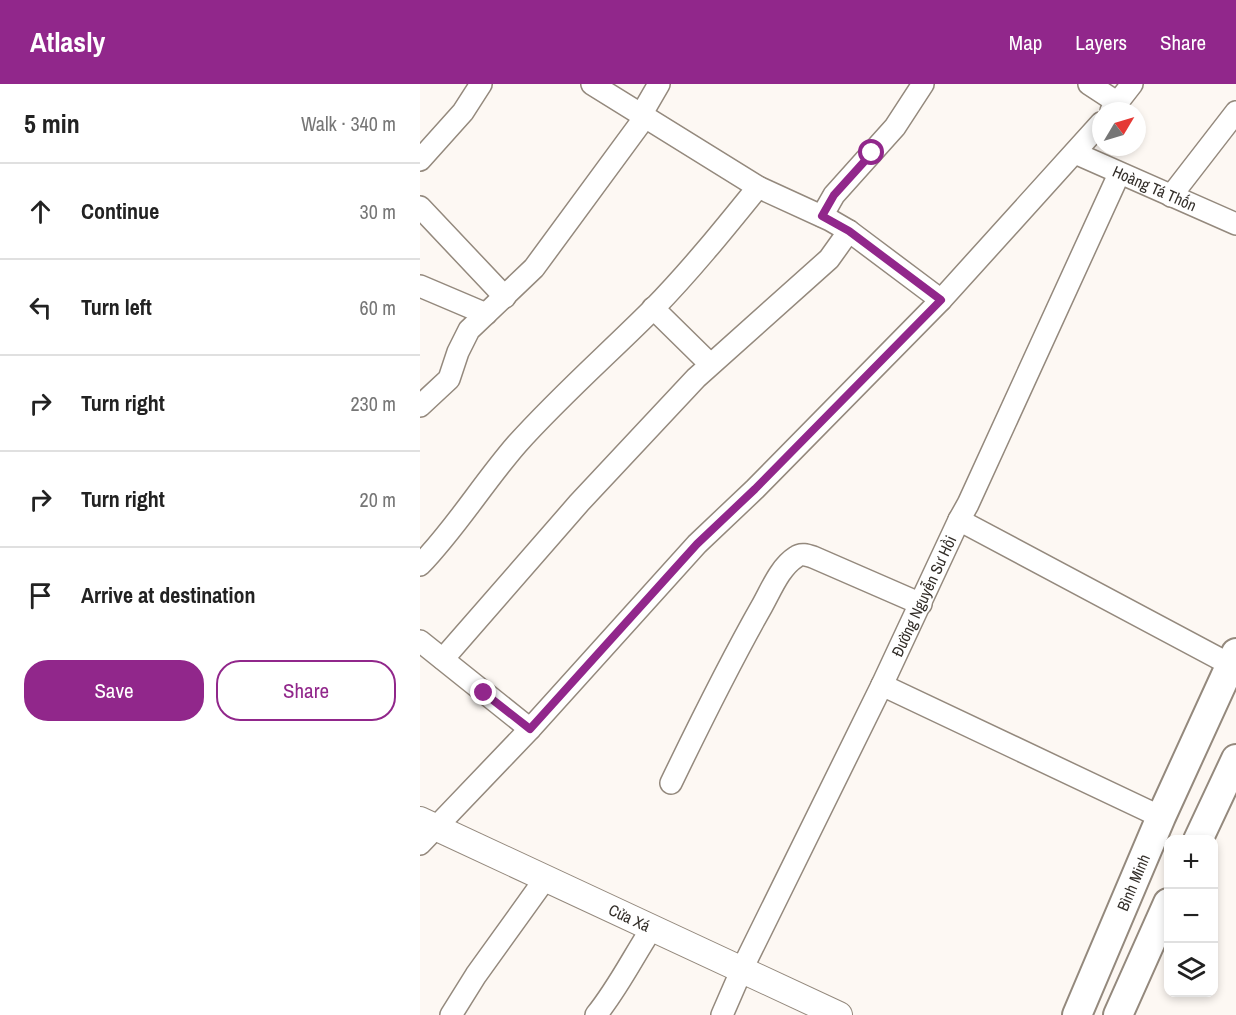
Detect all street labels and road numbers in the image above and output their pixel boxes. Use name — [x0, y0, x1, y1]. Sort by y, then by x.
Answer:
street label: Hoàng Tá Thốn — [1109, 160, 1200, 216]
street label: Đường Nguyễn Sư Hồi — [886, 532, 961, 660]
street label: Bình Minh — [1111, 851, 1155, 914]
street label: Cửa Xá — [605, 898, 654, 937]

